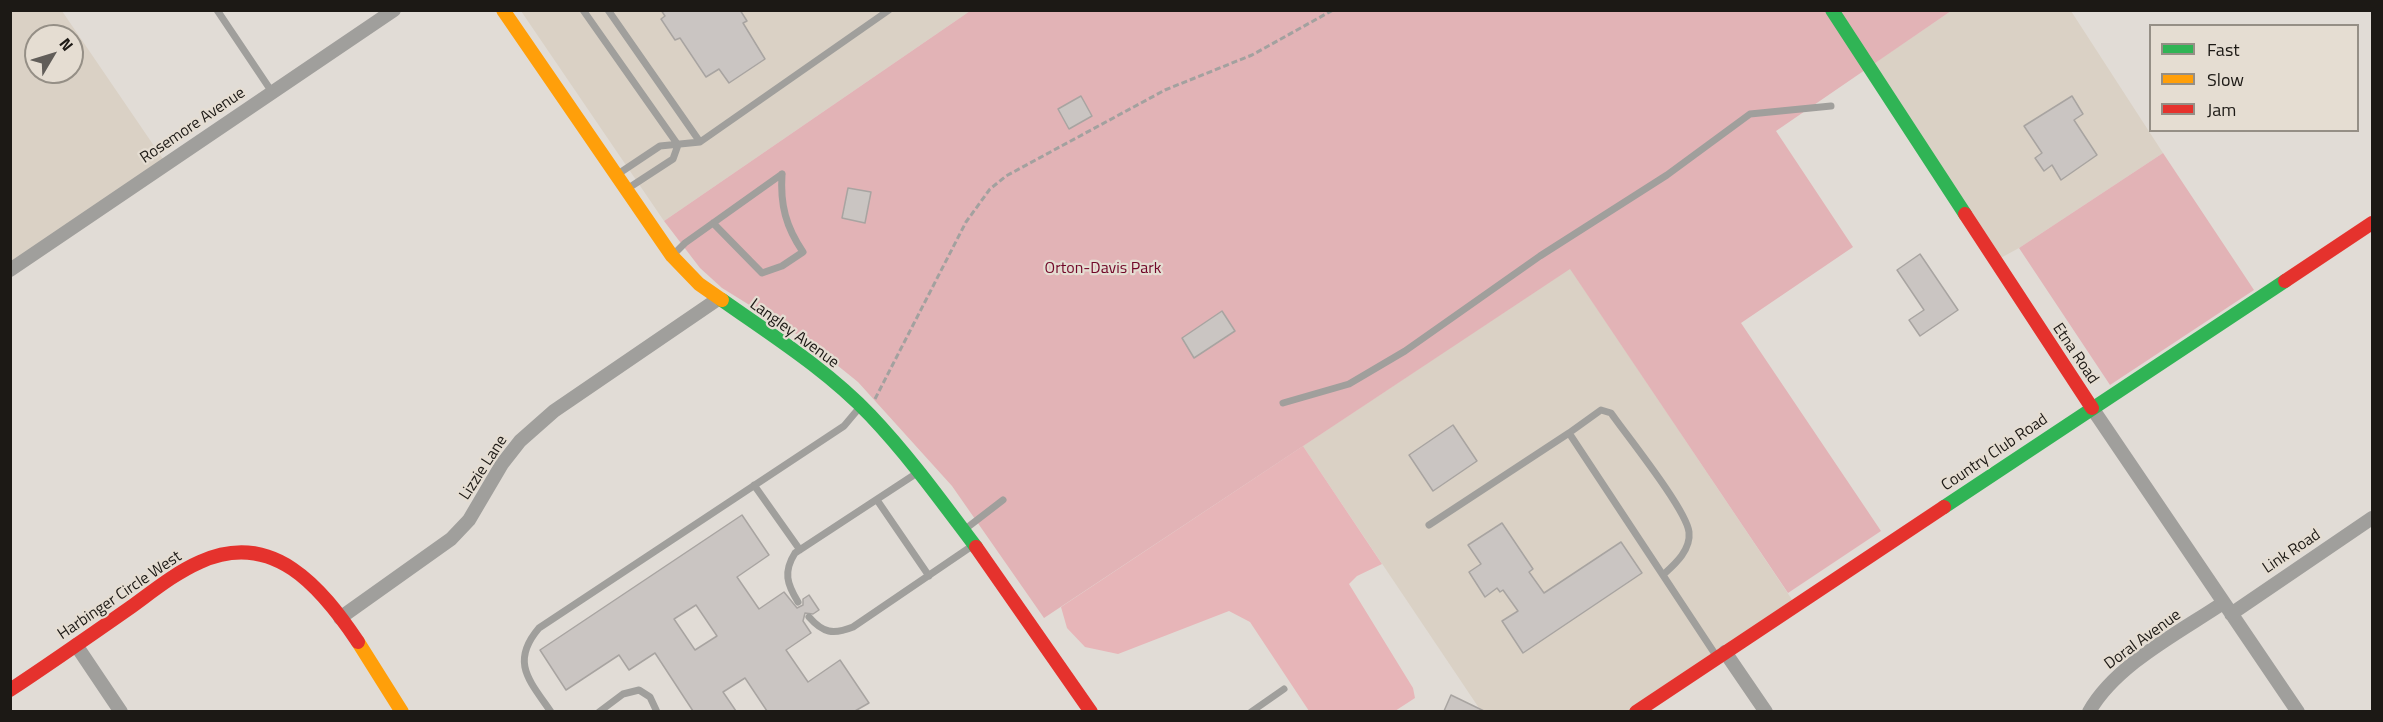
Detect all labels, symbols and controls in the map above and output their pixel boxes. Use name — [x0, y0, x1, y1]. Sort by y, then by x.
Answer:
north arrow — [24, 24, 84, 84]
legend — [2149, 24, 2359, 132]
text: N — [54, 32, 79, 56]
text: Fast — [2207, 36, 2240, 63]
text: Slow — [2207, 66, 2244, 93]
street label: Rosemore Avenue — [137, 84, 249, 168]
text: Jam — [2207, 96, 2236, 123]
park label: Orton-Davis Park — [1045, 259, 1161, 279]
street label: Langley Avenue — [746, 295, 842, 373]
street label: Etna Road — [2048, 320, 2102, 388]
street label: Country Club Road — [1938, 410, 2052, 496]
street label: Lizzie Lane — [456, 432, 512, 504]
street label: Link Road — [2259, 526, 2325, 578]
street label: Harbinger Circle West — [54, 547, 186, 645]
street label: Doral Avenue — [2101, 606, 2185, 674]

